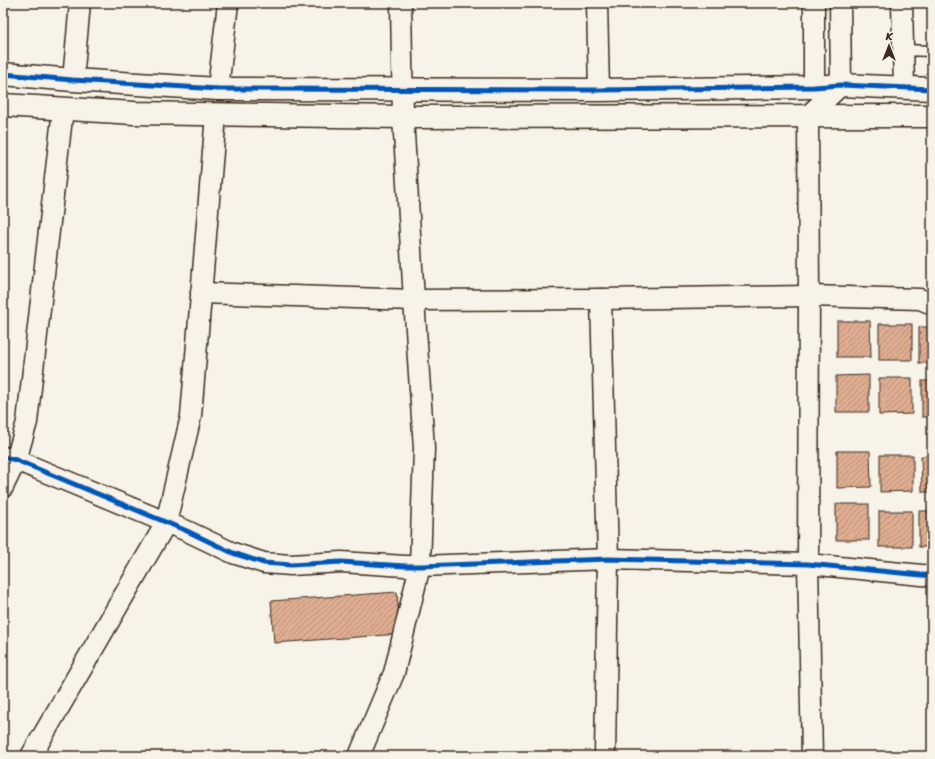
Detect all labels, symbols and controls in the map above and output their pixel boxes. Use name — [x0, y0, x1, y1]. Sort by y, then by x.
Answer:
north arrow — [869, 26, 909, 66]
text: K — [885, 27, 894, 46]

